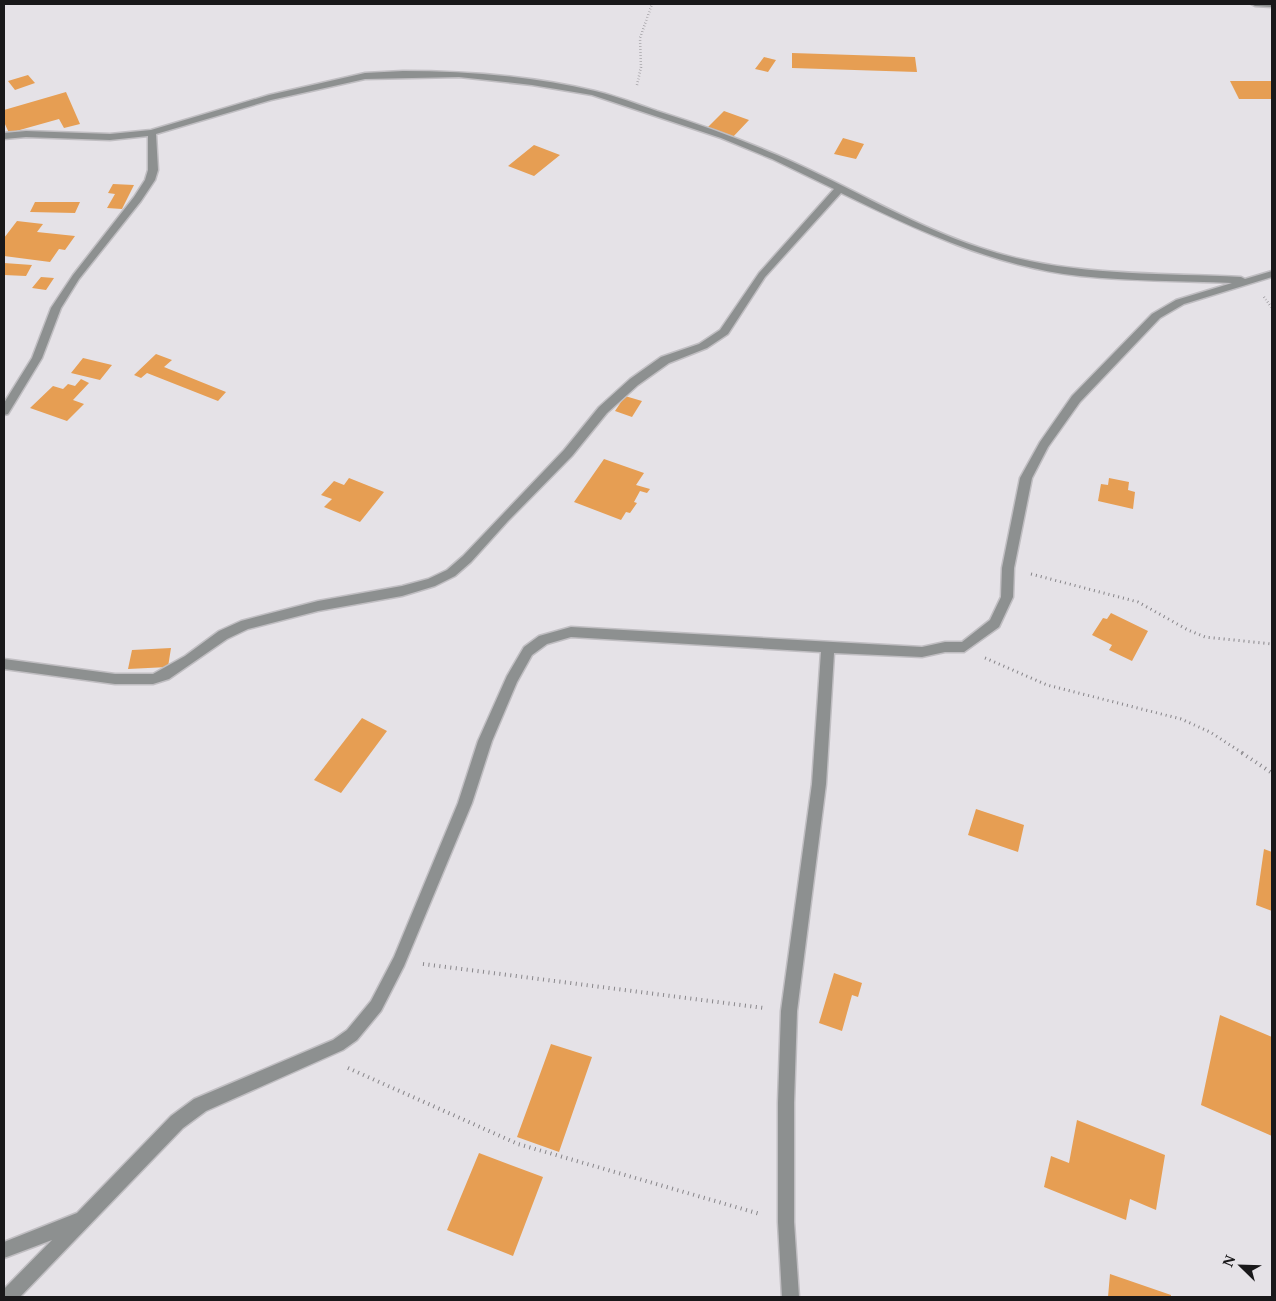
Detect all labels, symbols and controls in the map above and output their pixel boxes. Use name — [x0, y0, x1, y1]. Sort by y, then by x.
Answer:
north arrow — [1216, 1241, 1266, 1291]
text: N — [1218, 1252, 1239, 1270]

